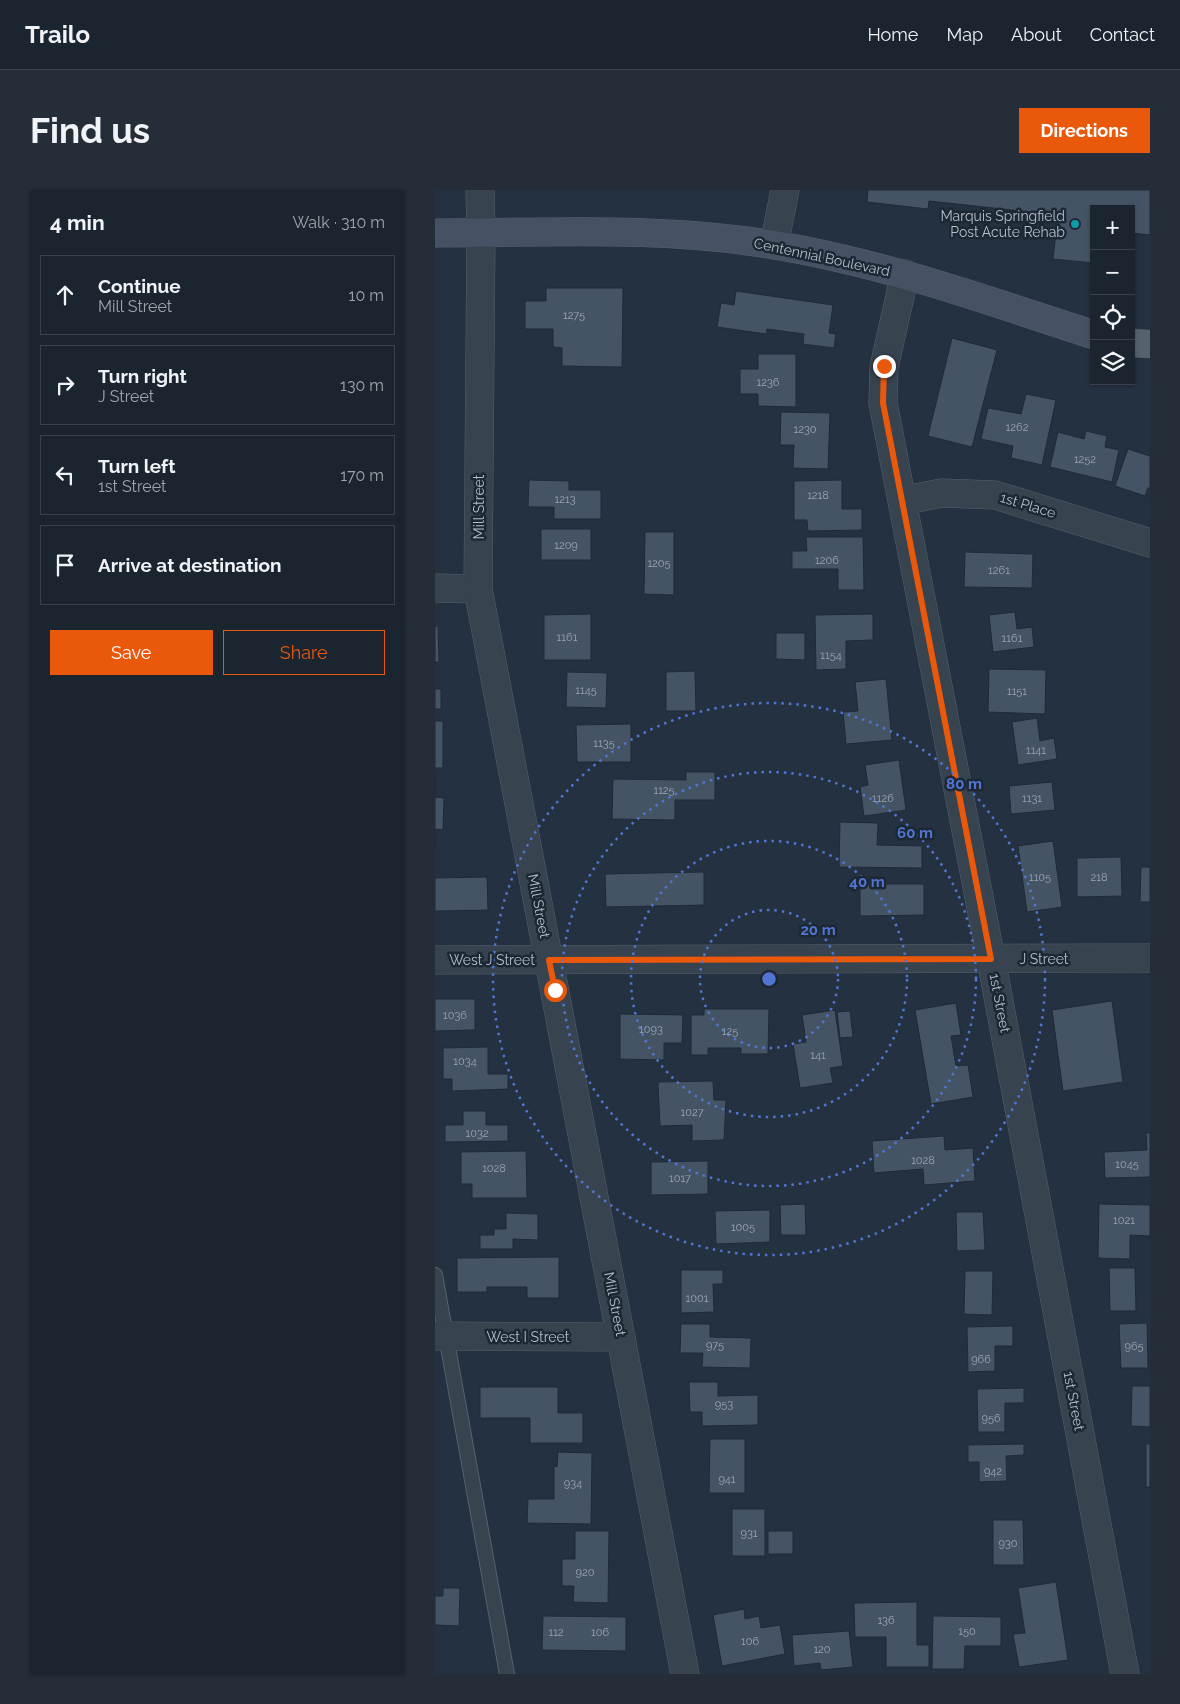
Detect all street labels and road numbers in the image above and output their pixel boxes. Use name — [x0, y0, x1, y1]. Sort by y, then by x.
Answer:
street label: Centennial Boulevard — [752, 235, 892, 279]
street label: Mill Street — [471, 474, 487, 539]
street label: 1st Place — [998, 489, 1058, 521]
street label: Mill Street — [525, 873, 553, 940]
street label: J Street — [1019, 951, 1069, 967]
street label: West J Street — [449, 952, 535, 968]
street label: 1st Street — [986, 972, 1014, 1034]
street label: Mill Street — [601, 1271, 629, 1338]
street label: West I Street — [487, 1329, 570, 1345]
street label: 1st Street — [1060, 1370, 1088, 1432]

